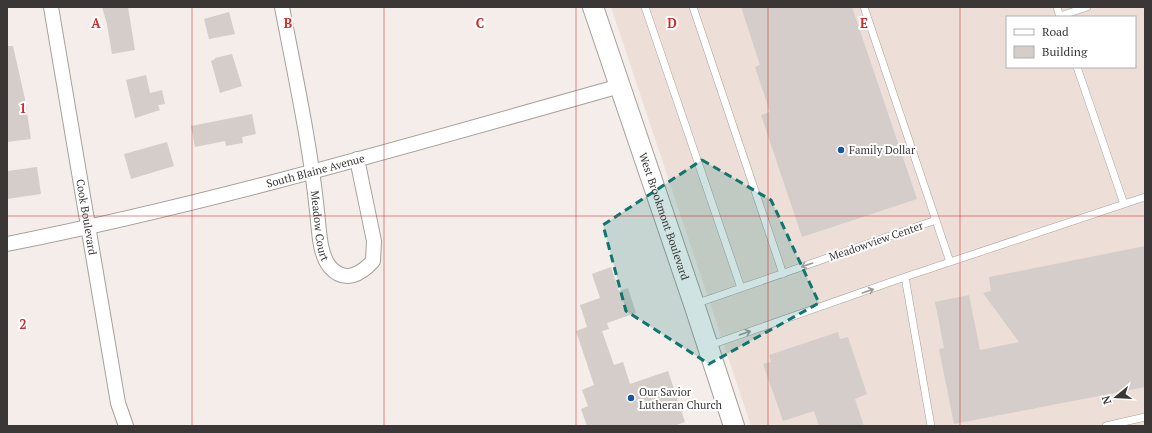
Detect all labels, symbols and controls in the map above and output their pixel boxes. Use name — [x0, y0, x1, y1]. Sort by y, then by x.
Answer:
text: A — [91, 14, 101, 32]
text: B — [284, 14, 292, 32]
text: C — [476, 14, 484, 32]
text: D — [667, 14, 677, 32]
text: E — [860, 14, 868, 32]
legend — [1006, 16, 1136, 68]
text: Road — [1042, 24, 1069, 39]
text: Building — [1042, 44, 1088, 59]
text: 1 — [19, 99, 27, 117]
place label: Family Dollar — [849, 143, 916, 157]
marker: Family Dollar — [836, 145, 846, 155]
street label: South Blaine Avenue — [265, 151, 367, 191]
street label: West Brookmont Boulevard — [636, 151, 692, 282]
street label: Cook Boulevard — [73, 178, 100, 256]
street label: Meadow Court — [308, 190, 332, 263]
street label: Meadowview Center — [827, 218, 926, 264]
one-way arrow — [801, 262, 814, 269]
one-way arrow — [861, 286, 873, 294]
text: 2 — [19, 315, 27, 333]
one-way arrow — [739, 329, 751, 337]
north arrow — [1096, 377, 1136, 417]
place label: Our Savior Lutheran Church — [639, 385, 723, 412]
marker: Our Savior Lutheran Church — [626, 393, 636, 403]
text: N — [1098, 393, 1114, 406]

